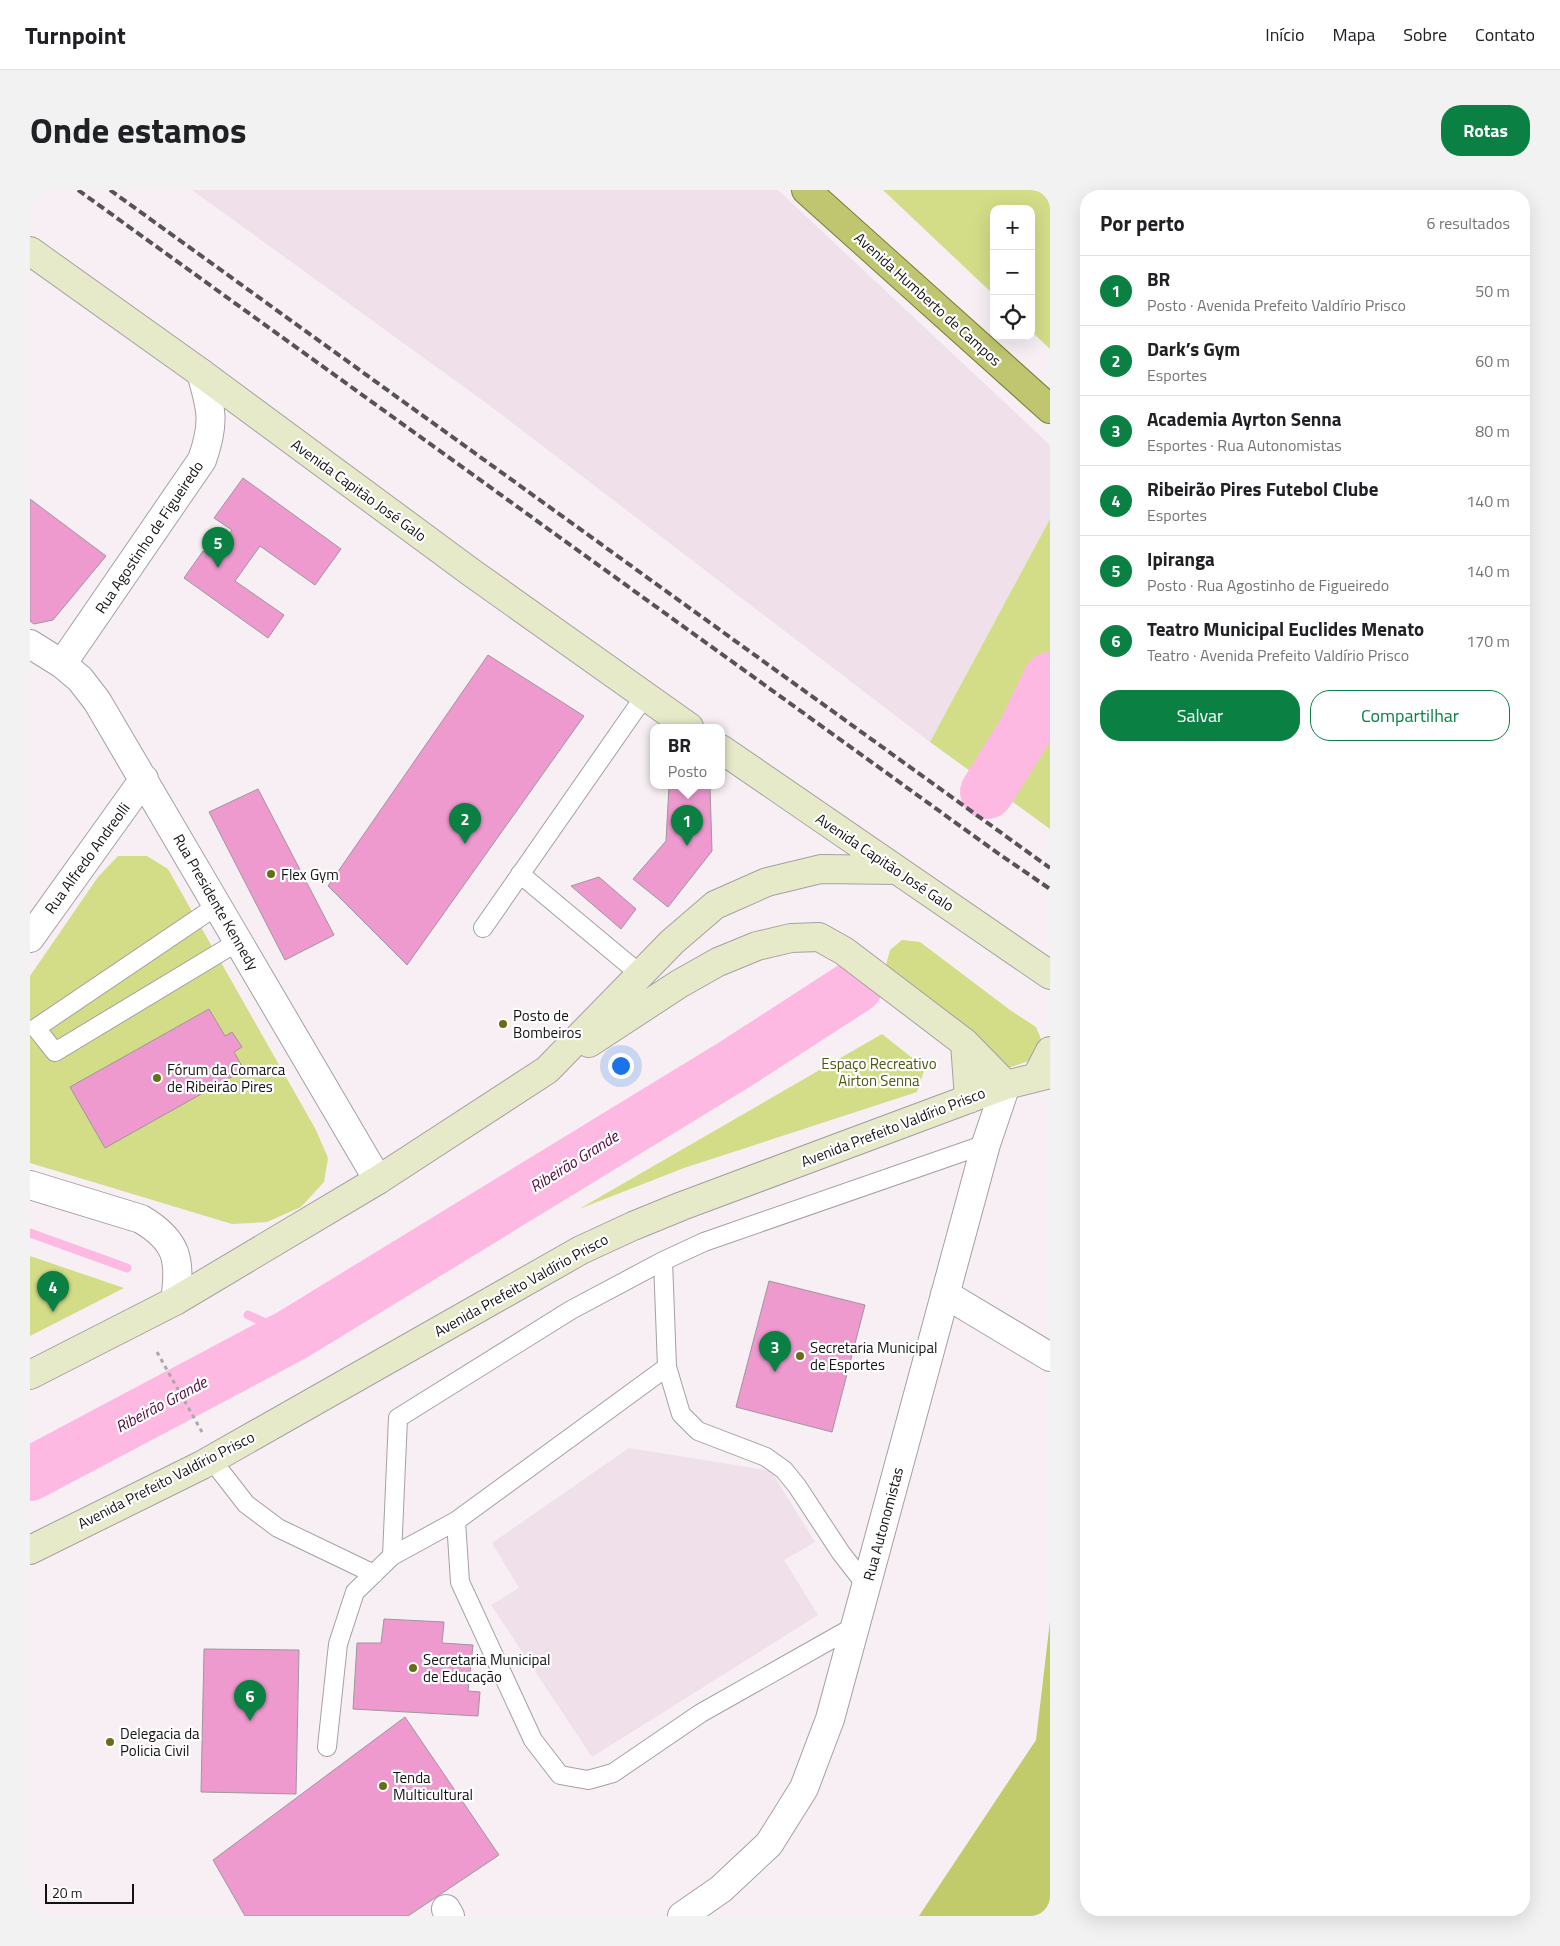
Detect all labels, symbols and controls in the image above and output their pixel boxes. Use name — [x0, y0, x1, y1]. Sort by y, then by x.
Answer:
text: Turnpoint — [25, 17, 126, 53]
text: Início — [1265, 21, 1305, 48]
text: Mapa — [1333, 21, 1375, 48]
text: Sobre — [1403, 21, 1447, 48]
text: Contato — [1475, 21, 1535, 48]
text: Onde estamos — [30, 103, 246, 157]
button: Rotas — [1441, 105, 1530, 156]
map controls — [990, 205, 1035, 340]
button: + — [990, 205, 1035, 250]
text: Por perto — [1100, 207, 1185, 239]
text: 6 resultados — [1426, 211, 1510, 235]
street label: Avenida Humberto de Campos — [849, 227, 1007, 371]
button: − — [990, 250, 1035, 295]
text: BR — [1147, 264, 1170, 293]
text: 1 — [1112, 279, 1120, 303]
text: 50 m — [1475, 279, 1510, 303]
text: Posto · Avenida Prefeito Valdírio Prisco — [1147, 293, 1406, 317]
button: locate — [990, 295, 1035, 340]
text: Dark’s Gym — [1147, 334, 1240, 363]
text: 2 — [1112, 349, 1120, 373]
text: 60 m — [1475, 349, 1510, 373]
text: Esportes — [1147, 363, 1207, 387]
text: Academia Ayrton Senna — [1147, 404, 1342, 433]
text: 3 — [1112, 419, 1120, 443]
text: 80 m — [1475, 419, 1510, 443]
street label: Avenida Capitão José Galo — [287, 433, 432, 547]
text: Esportes · Rua Autonomistas — [1147, 433, 1342, 457]
street label: Rua Agostinho de Figueiredo — [89, 456, 209, 618]
text: Ribeirão Pires Futebol Clube — [1147, 474, 1378, 503]
text: 4 — [1112, 489, 1120, 513]
text: 140 m — [1466, 489, 1510, 513]
text: Esportes — [1147, 503, 1207, 527]
pin: 5 — [202, 527, 234, 568]
text: Ipiranga — [1147, 544, 1215, 573]
text: 5 — [1112, 559, 1120, 583]
text: 140 m — [1466, 559, 1510, 583]
text: Posto · Rua Agostinho de Figueiredo — [1147, 573, 1389, 597]
text: Teatro Municipal Euclides Menato — [1147, 614, 1424, 643]
text: 6 — [1112, 629, 1120, 653]
text: 170 m — [1466, 629, 1510, 653]
text: Teatro · Avenida Prefeito Valdírio Prisco — [1147, 643, 1409, 667]
button: Salvar — [1100, 690, 1300, 741]
button: Compartilhar — [1310, 690, 1510, 741]
popup — [650, 724, 725, 789]
text: BR — [668, 730, 691, 759]
text: Posto — [668, 759, 707, 783]
street label: Rua Alfredo Andreolli — [39, 798, 135, 918]
pin: 2 — [449, 803, 481, 844]
pin: 1 — [671, 805, 703, 846]
street label: Avenida Capitão José Galo — [811, 807, 959, 917]
street label: Rua Presidente Kennedy — [168, 829, 264, 975]
place label: Flex Gym — [281, 863, 339, 886]
marker: Flex Gym — [265, 868, 277, 880]
place label: Posto de Bombeiros — [513, 1004, 581, 1044]
marker: Posto de Bombeiros — [497, 1018, 509, 1030]
park label: Espaço Recreativo Airton Senna — [821, 1052, 937, 1092]
your location — [608, 1053, 634, 1079]
place label: Fórum da Comarca de Ribeirão Pires — [167, 1058, 286, 1098]
marker: Fórum da Comarca de Ribeirão Pires — [151, 1072, 163, 1084]
street label: Avenida Prefeito Valdírio Prisco — [797, 1081, 989, 1173]
water label: Ribeirão Grande — [525, 1123, 624, 1198]
street label: Avenida Prefeito Valdírio Prisco — [430, 1227, 612, 1343]
pin: 4 — [37, 1271, 69, 1312]
pin: 3 — [759, 1331, 791, 1372]
place label: Secretaria Municipal de Esportes — [810, 1336, 938, 1376]
marker: Secretaria Municipal de Esportes — [794, 1350, 806, 1362]
water label: Ribeirão Grande — [111, 1369, 212, 1438]
street label: Avenida Prefeito Valdírio Prisco — [73, 1425, 259, 1535]
street label: Rua Autonomistas — [857, 1465, 909, 1583]
place label: Secretaria Municipal de Educação — [423, 1648, 551, 1688]
marker: Secretaria Municipal de Educação — [407, 1662, 419, 1674]
pin: 6 — [234, 1680, 266, 1721]
place label: Delegacia da Policia Civil — [120, 1722, 200, 1762]
marker: Delegacia da Policia Civil — [104, 1736, 116, 1748]
place label: Tenda Multicultural — [393, 1766, 473, 1806]
marker: Tenda Multicultural — [377, 1780, 389, 1792]
scale bar — [45, 1881, 134, 1904]
text: 20 m — [52, 1882, 82, 1903]

